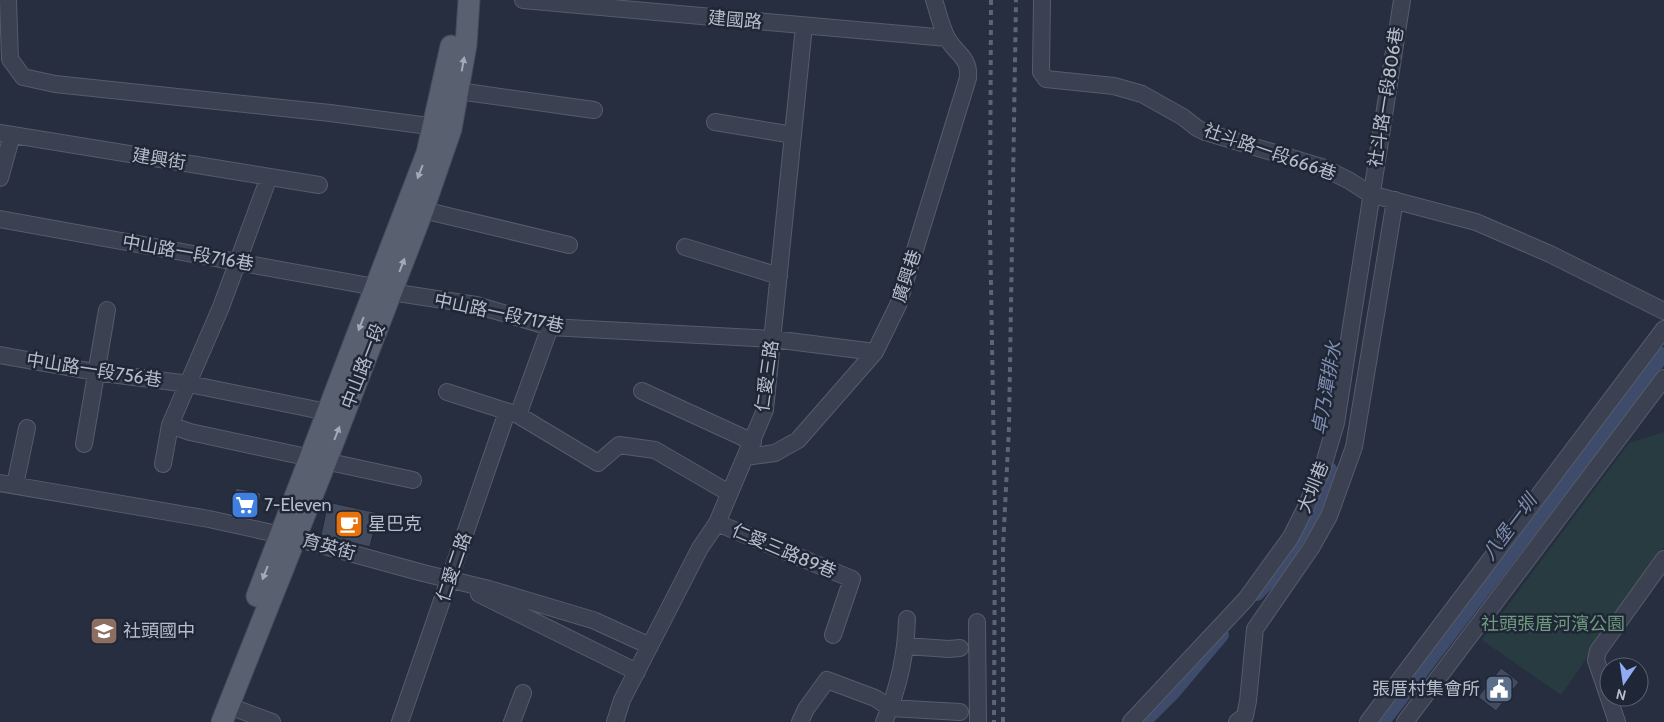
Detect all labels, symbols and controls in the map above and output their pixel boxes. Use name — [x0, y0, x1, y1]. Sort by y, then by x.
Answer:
street label: 建國路 — [707, 7, 763, 33]
street label: 社斗路一段806巷 — [1364, 25, 1408, 169]
one-way arrow — [459, 56, 467, 72]
street label: 社斗路一段666巷 — [1201, 119, 1339, 185]
street label: 建興街 — [131, 144, 187, 174]
one-way arrow — [415, 165, 423, 179]
street label: 中山路一段716巷 — [121, 231, 255, 275]
street label: 廣興巷 — [888, 247, 926, 305]
one-way arrow — [398, 258, 406, 272]
street label: 中山路一段717巷 — [432, 289, 566, 337]
one-way arrow — [357, 316, 364, 331]
street label: 中山路一段 — [337, 320, 389, 412]
water label: 卓乃潭排水 — [1307, 338, 1346, 437]
street label: 仁愛三路 — [751, 339, 783, 413]
street label: 中山路一段756巷 — [25, 348, 163, 392]
one-way arrow — [333, 425, 341, 440]
street label: 大圳巷 — [1293, 458, 1333, 516]
water label: 八堡一圳 — [1477, 488, 1543, 565]
supermarket icon: 7-Eleven — [230, 490, 260, 520]
place label: 7-Eleven — [264, 494, 332, 516]
cafe icon: 星巴克 — [334, 509, 364, 539]
place label: 星巴克 — [368, 513, 422, 535]
street label: 仁愛三路89巷 — [729, 519, 839, 583]
street label: 育英街 — [300, 529, 358, 565]
street label: 仁愛二路 — [432, 529, 476, 605]
one-way arrow — [261, 566, 269, 581]
park label: 社頭張厝河濱公園 — [1481, 613, 1625, 635]
school or university icon: 社頭國中 — [89, 616, 119, 646]
place label: 社頭國中 — [123, 620, 195, 642]
north arrow — [1599, 657, 1649, 707]
public building icon: 張厝村集會所 — [1484, 674, 1514, 704]
place label: 張厝村集會所 — [1372, 678, 1480, 700]
text: N — [1614, 685, 1628, 705]

